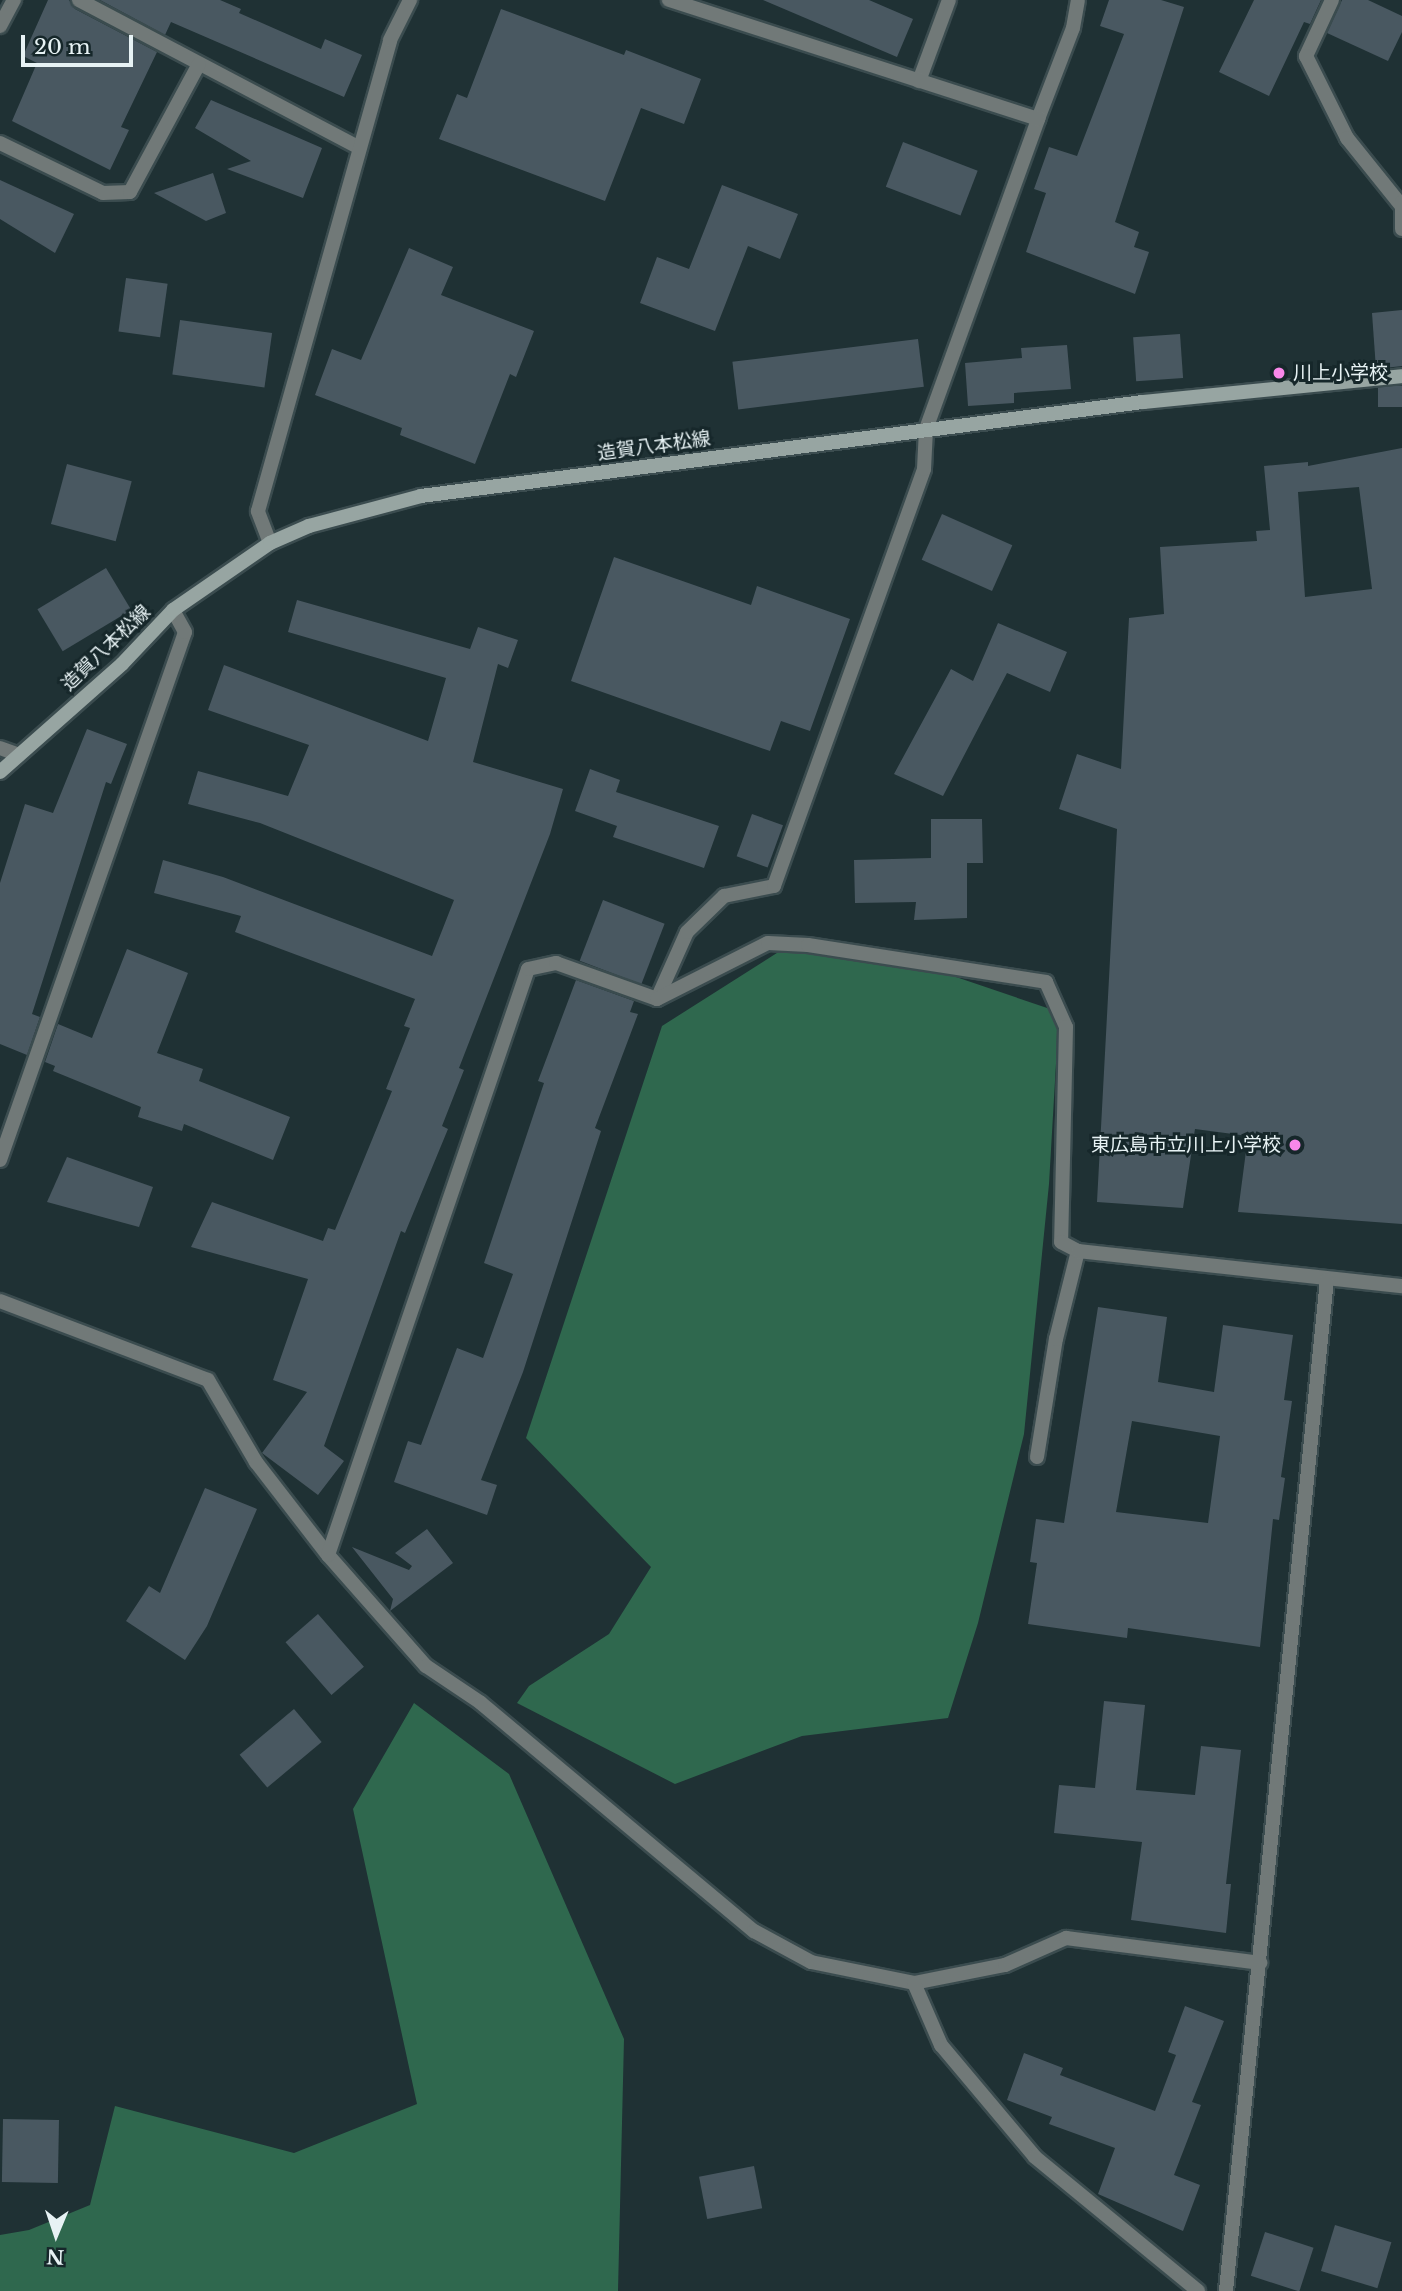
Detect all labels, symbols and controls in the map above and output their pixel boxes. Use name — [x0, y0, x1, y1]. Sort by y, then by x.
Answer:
scale bar — [24, 21, 136, 65]
text: 20 m — [34, 34, 91, 60]
place label: 川上小学校 — [1293, 362, 1388, 384]
marker: 川上小学校 — [1271, 365, 1287, 381]
street label: 造賀八本松線 — [596, 427, 712, 465]
street label: 造賀八本松線 — [57, 600, 155, 696]
place label: 東広島市立川上小学校 — [1091, 1134, 1281, 1156]
marker: 東広島市立川上小学校 — [1287, 1137, 1303, 1153]
north arrow — [21, 2200, 91, 2270]
text: N — [46, 2245, 65, 2268]

